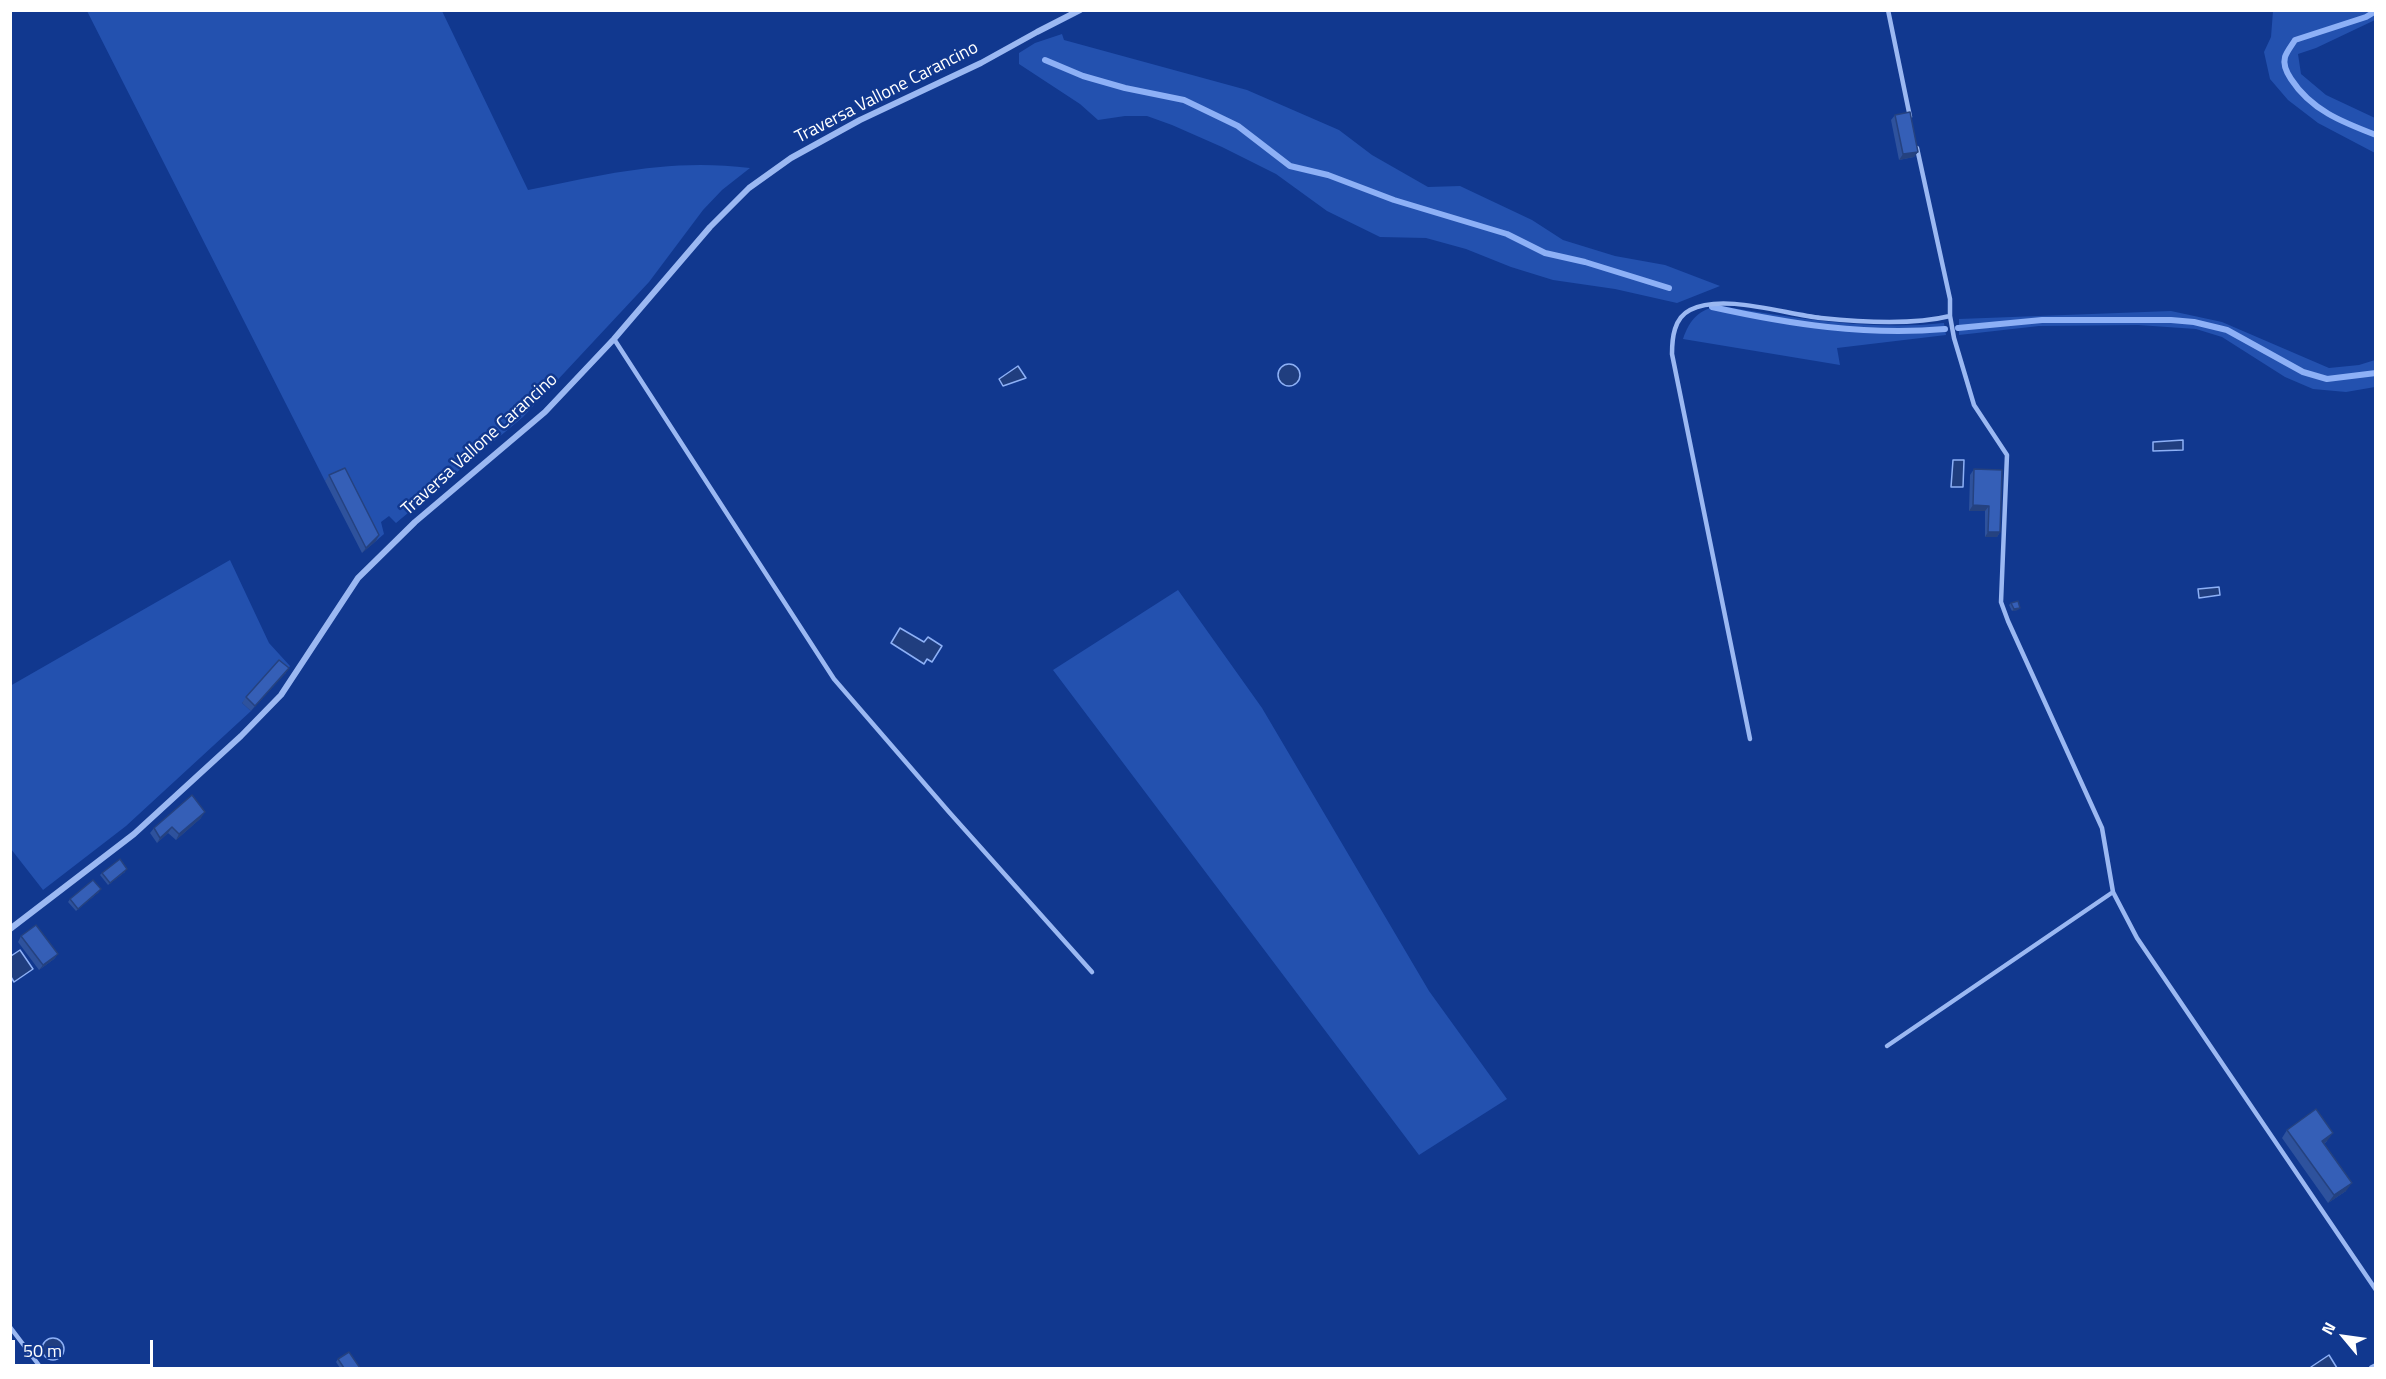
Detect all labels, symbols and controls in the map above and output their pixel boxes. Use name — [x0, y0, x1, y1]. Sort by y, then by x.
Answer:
street label: Traversa Vallone Carancino — [792, 37, 982, 149]
street label: Traversa Vallone Carancino — [398, 369, 562, 521]
north arrow — [2314, 1307, 2374, 1367]
text: N — [2315, 1318, 2341, 1339]
scale bar — [15, 1328, 156, 1366]
text: 50 m — [23, 1337, 62, 1364]

